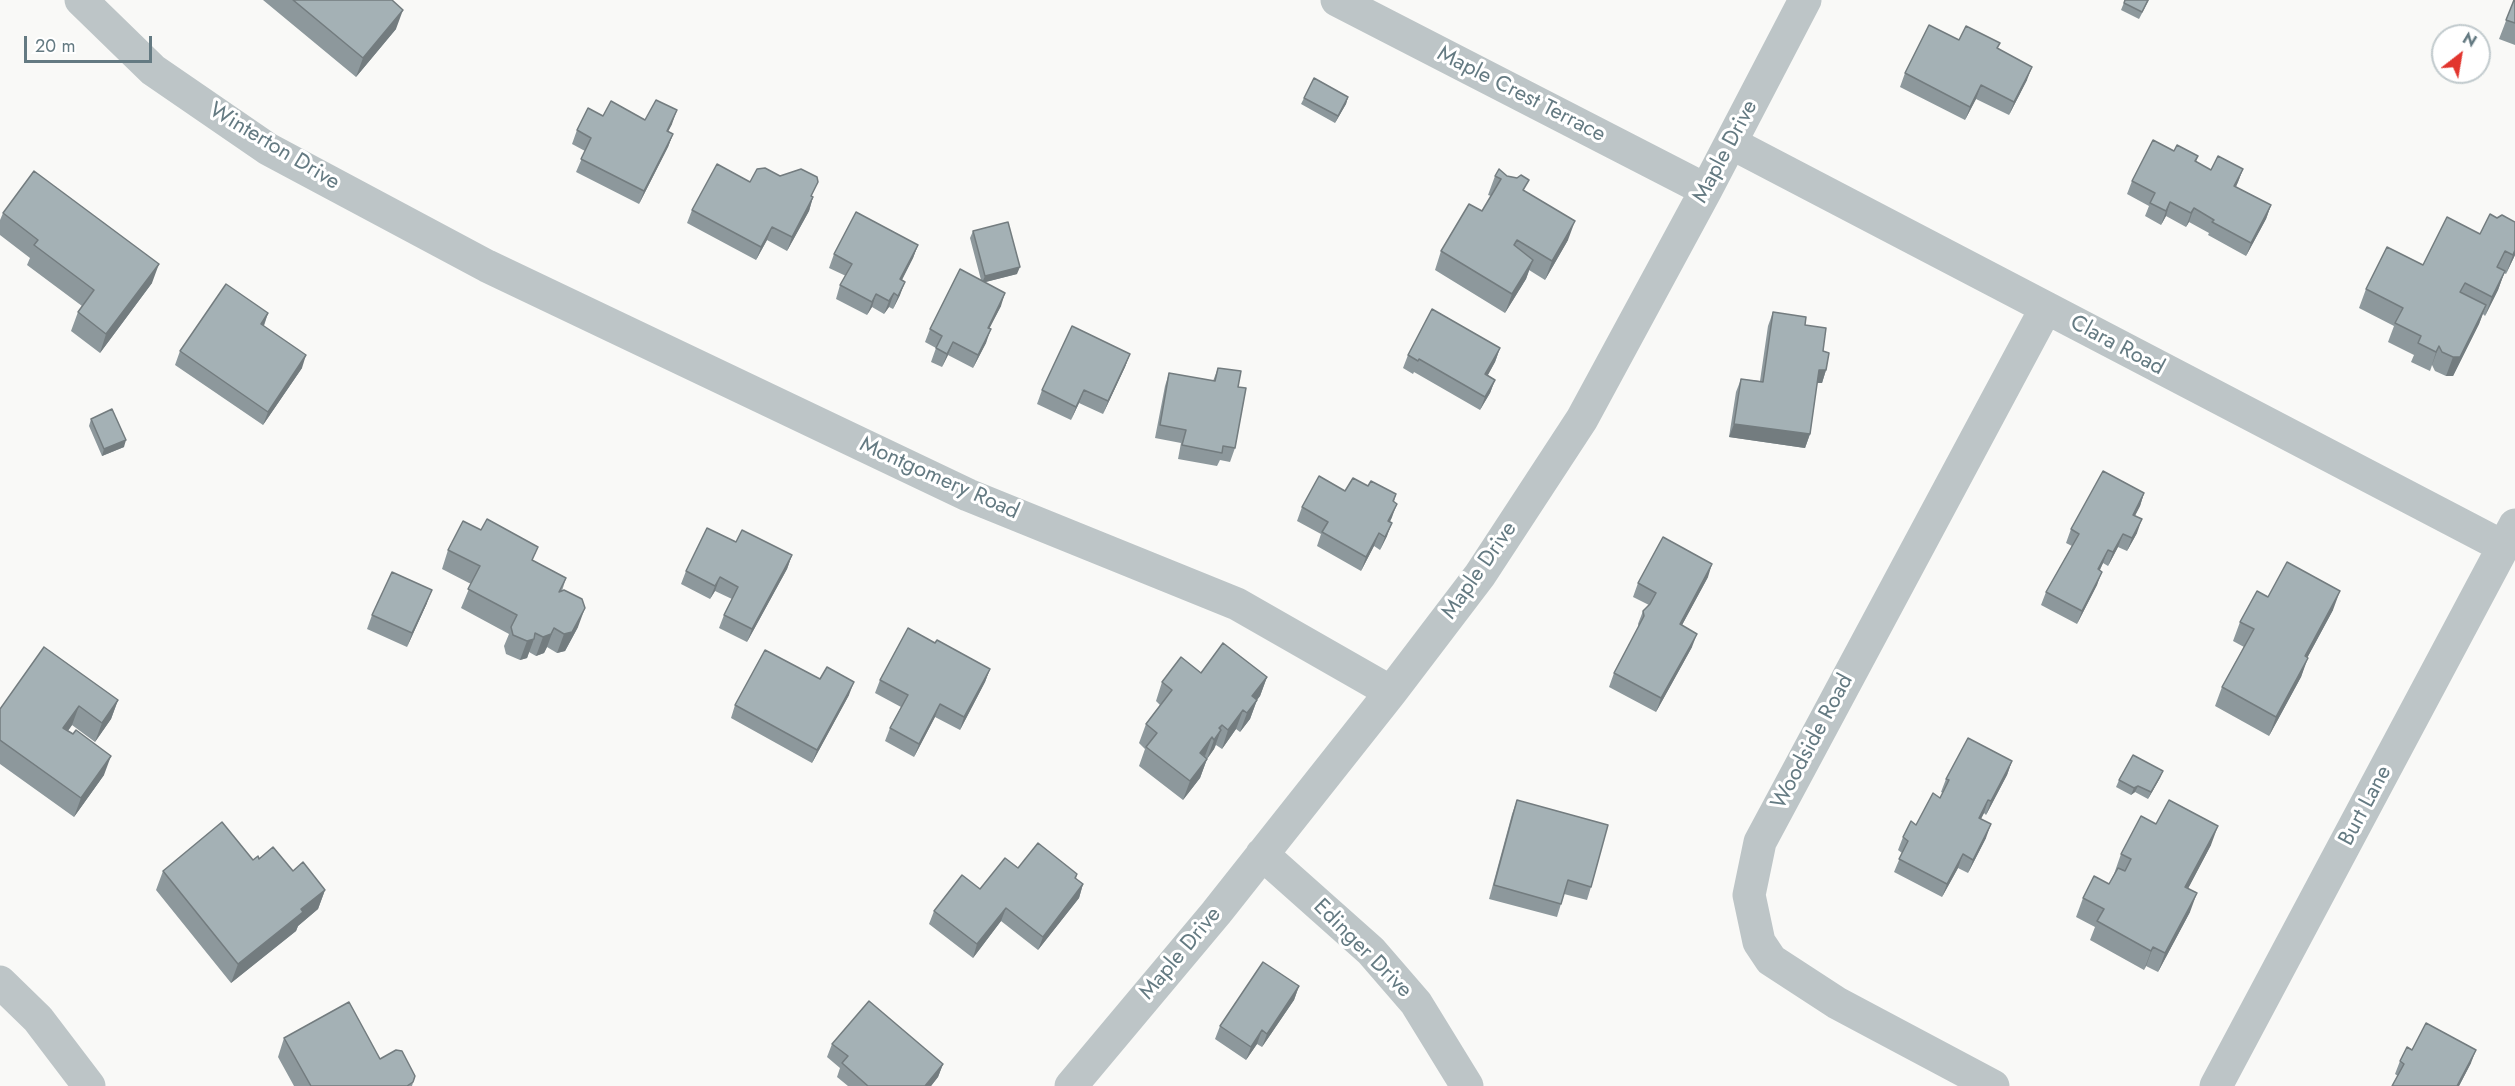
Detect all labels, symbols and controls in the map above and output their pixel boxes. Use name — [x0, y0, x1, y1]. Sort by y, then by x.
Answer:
scale bar — [27, 24, 154, 62]
north arrow — [2431, 24, 2491, 84]
text: N — [2458, 27, 2481, 53]
text: 20 m — [35, 33, 75, 59]
street label: Maple Crest Terrace — [1433, 41, 1609, 149]
street label: Maple Drive — [1688, 96, 1764, 208]
street label: Winterton Drive — [204, 98, 344, 196]
street label: Clara Road — [2065, 310, 2169, 382]
street label: Montgomery Road — [855, 432, 1023, 526]
street label: Maple Drive — [1437, 517, 1523, 625]
street label: Woodside Road — [1766, 670, 1860, 814]
street label: Burt Lane — [2334, 762, 2398, 850]
street label: Edinger Drive — [1307, 894, 1417, 1004]
street label: Maple Drive — [1135, 902, 1227, 1006]

